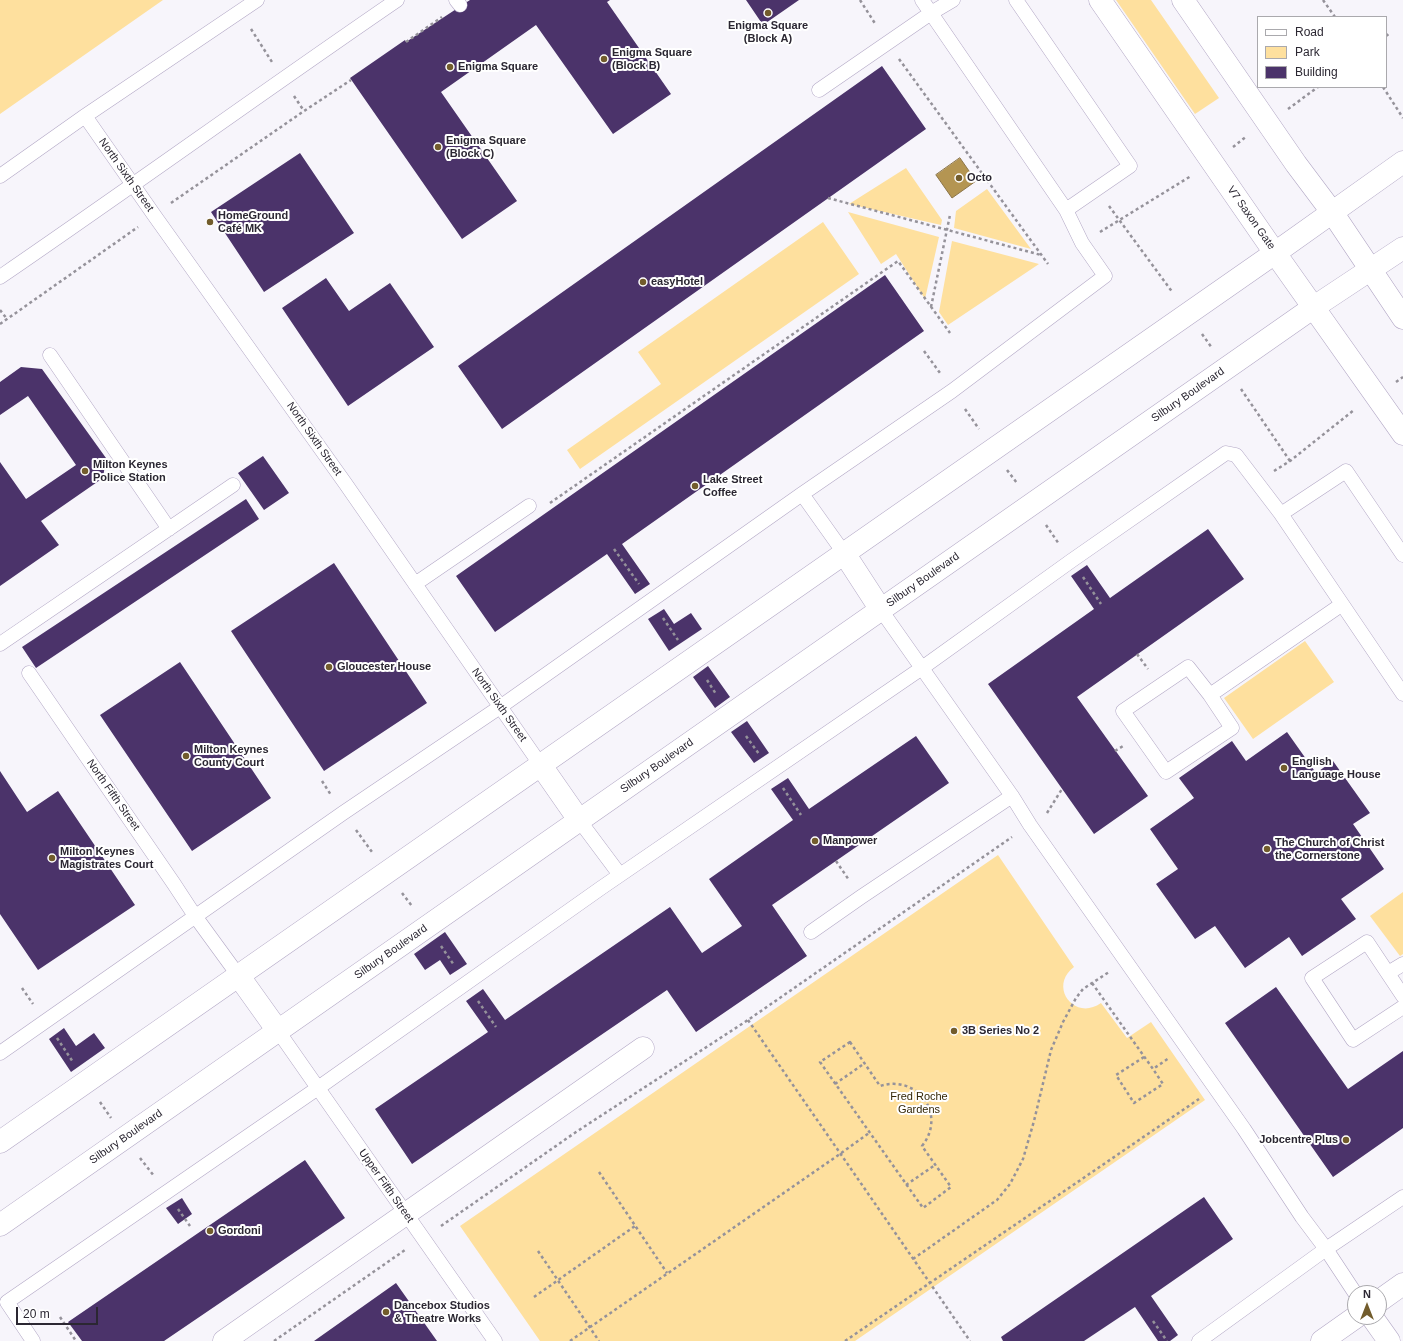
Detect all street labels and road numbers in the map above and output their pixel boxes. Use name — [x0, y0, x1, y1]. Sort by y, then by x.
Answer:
street label: North Sixth Street — [96, 136, 156, 214]
street label: V7 Saxon Gate — [1224, 184, 1278, 252]
street label: Silbury Boulevard — [1149, 365, 1227, 425]
street label: North Sixth Street — [284, 400, 344, 478]
street label: Silbury Boulevard — [884, 550, 962, 610]
street label: North Sixth Street — [469, 666, 529, 744]
street label: Silbury Boulevard — [618, 736, 696, 796]
street label: North Fifth Street — [84, 757, 142, 833]
street label: Silbury Boulevard — [352, 922, 430, 982]
street label: Silbury Boulevard — [87, 1107, 165, 1167]
street label: Upper Fifth Street — [356, 1147, 416, 1225]

